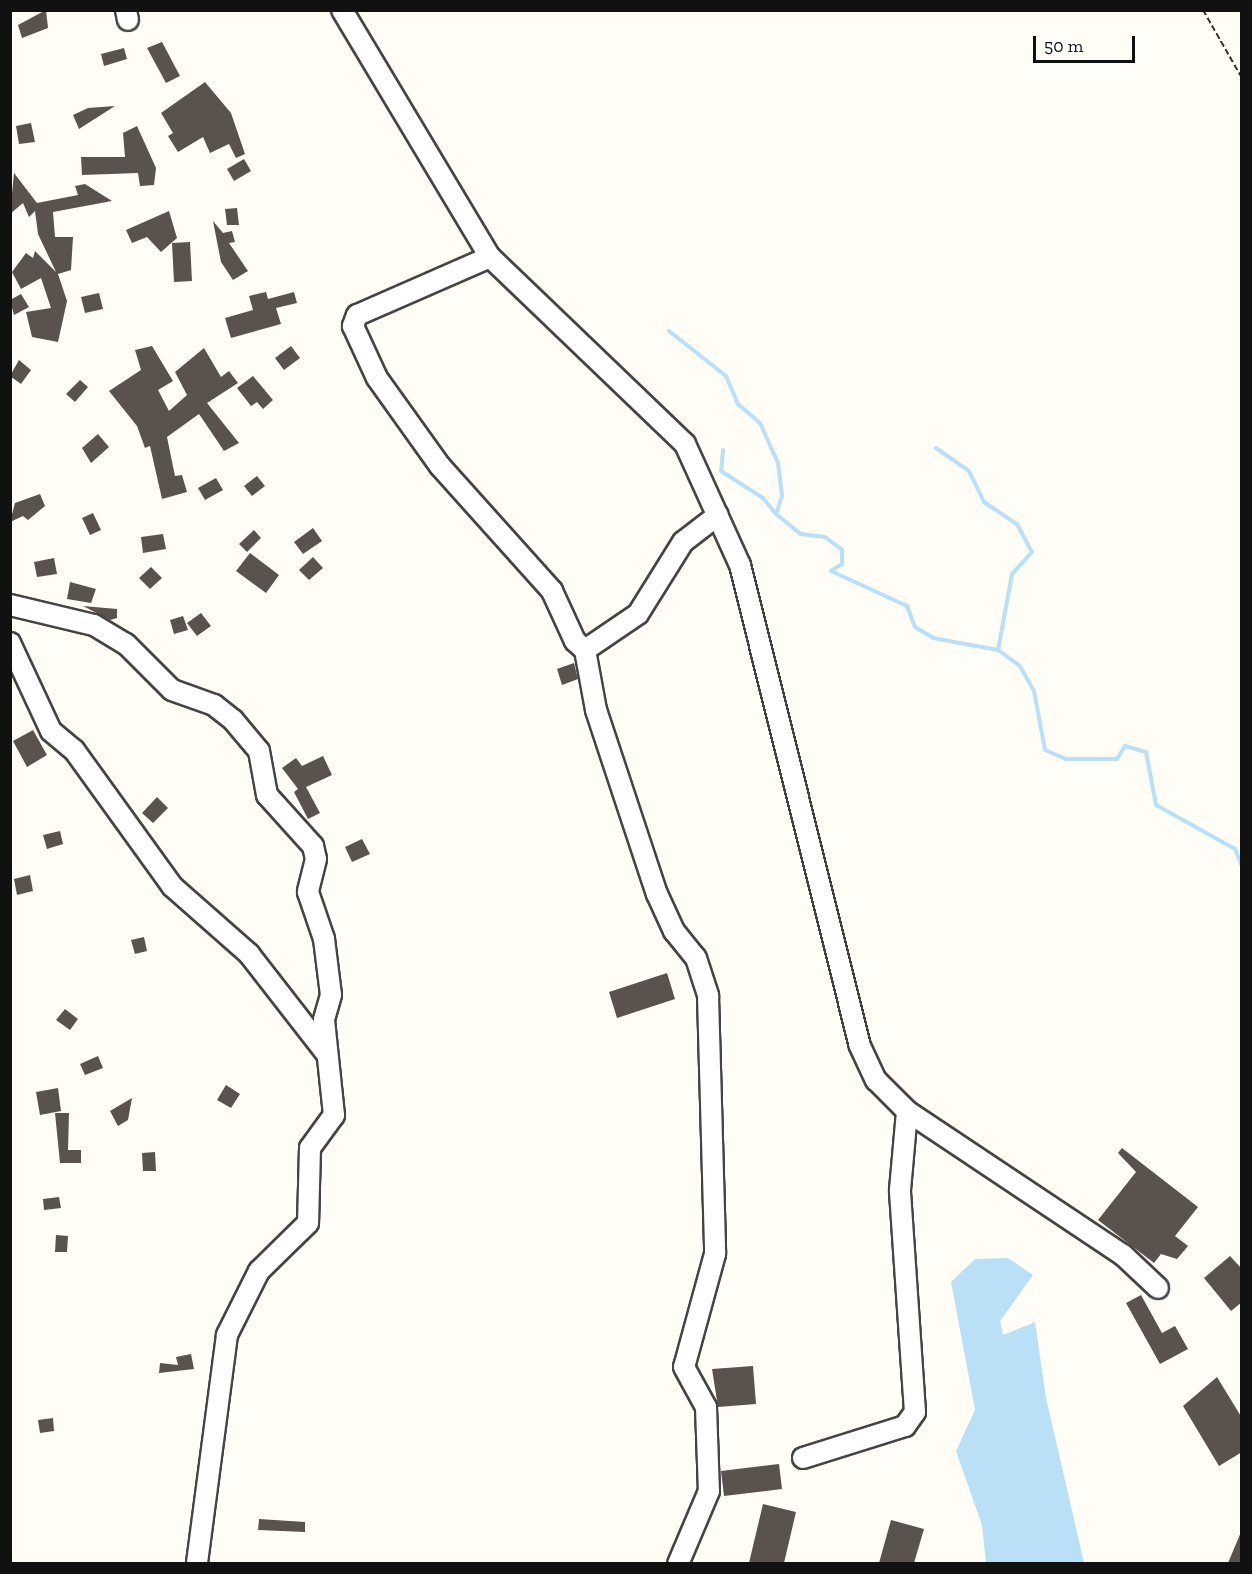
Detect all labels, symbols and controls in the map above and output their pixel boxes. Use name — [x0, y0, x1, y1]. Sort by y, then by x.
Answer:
scale bar — [1036, 24, 1138, 62]
text: 50 m — [1044, 35, 1083, 57]

